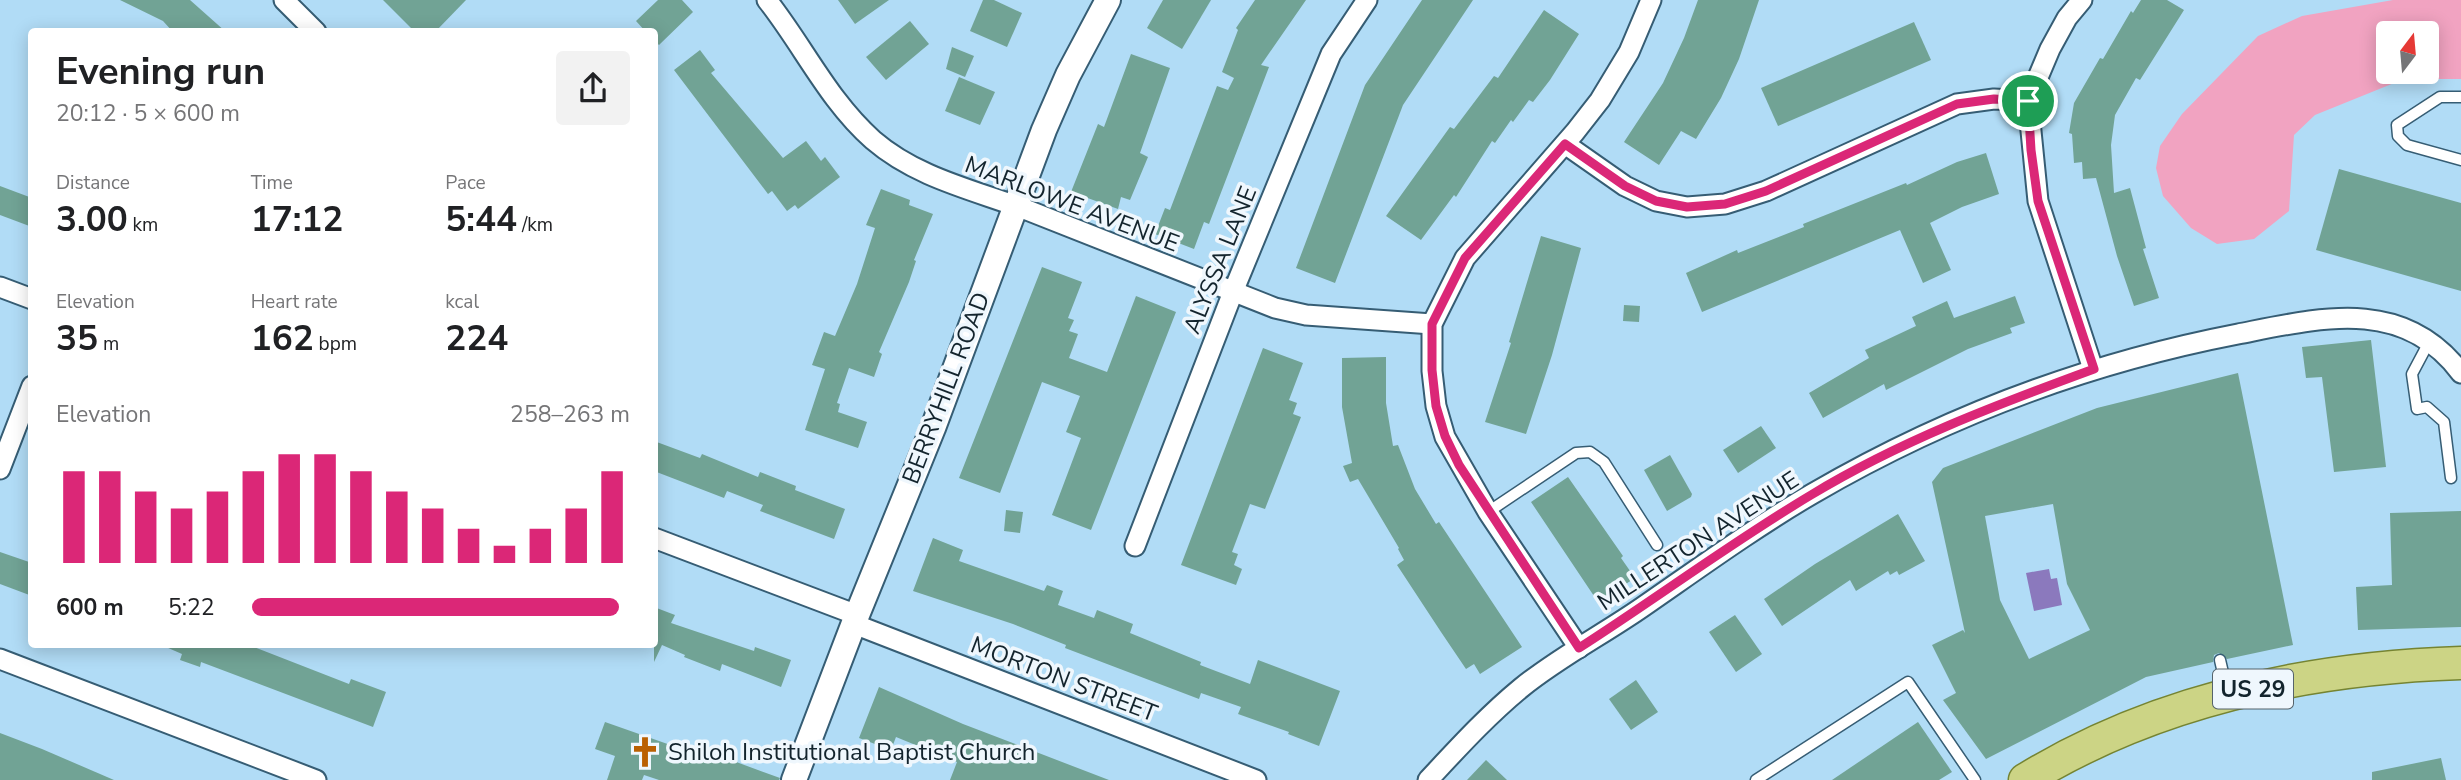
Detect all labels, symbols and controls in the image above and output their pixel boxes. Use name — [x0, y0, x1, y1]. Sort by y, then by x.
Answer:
north arrow — [2376, 21, 2440, 84]
map controls — [2376, 21, 2439, 84]
text: Evening run — [56, 46, 265, 97]
button: share — [556, 51, 630, 125]
pin — [1998, 71, 2058, 131]
icon: arrive — [2009, 82, 2047, 120]
text: 20:12 · 5 × 600 m — [56, 98, 240, 129]
street label: MARLOWE AVENUE — [960, 148, 1184, 260]
text: Distance — [56, 170, 130, 196]
text: Time — [251, 170, 293, 196]
text: Pace — [445, 170, 486, 196]
street label: ALYSSA LANE — [1176, 181, 1264, 339]
text: 3.00 — [56, 196, 128, 243]
text: 17:12 — [251, 196, 343, 243]
text: 5:44 — [445, 196, 517, 243]
text: km — [128, 212, 158, 238]
text: /km — [517, 212, 553, 238]
street label: BERRYHILL ROAD — [895, 288, 997, 488]
text: Elevation — [56, 289, 135, 315]
text: Heart rate — [251, 289, 338, 315]
text: kcal — [445, 289, 479, 315]
text: 35 — [56, 315, 98, 362]
text: 162 — [251, 315, 314, 362]
text: 224 — [445, 315, 508, 362]
text: m — [98, 331, 119, 357]
text: bpm — [314, 331, 357, 357]
text: Elevation — [56, 399, 151, 430]
text: 258–263 m — [510, 399, 630, 430]
street label: MILLERTON AVENUE — [1591, 464, 1805, 618]
text: 600 m — [56, 592, 124, 623]
text: 5:22 — [168, 592, 215, 623]
street label: MORTON STREET — [966, 629, 1162, 729]
road number: US 29 — [2213, 670, 2293, 708]
church icon: Shiloh Institutional Baptist Church — [628, 735, 662, 769]
place label: Shiloh Institutional Baptist Church — [668, 736, 1035, 768]

